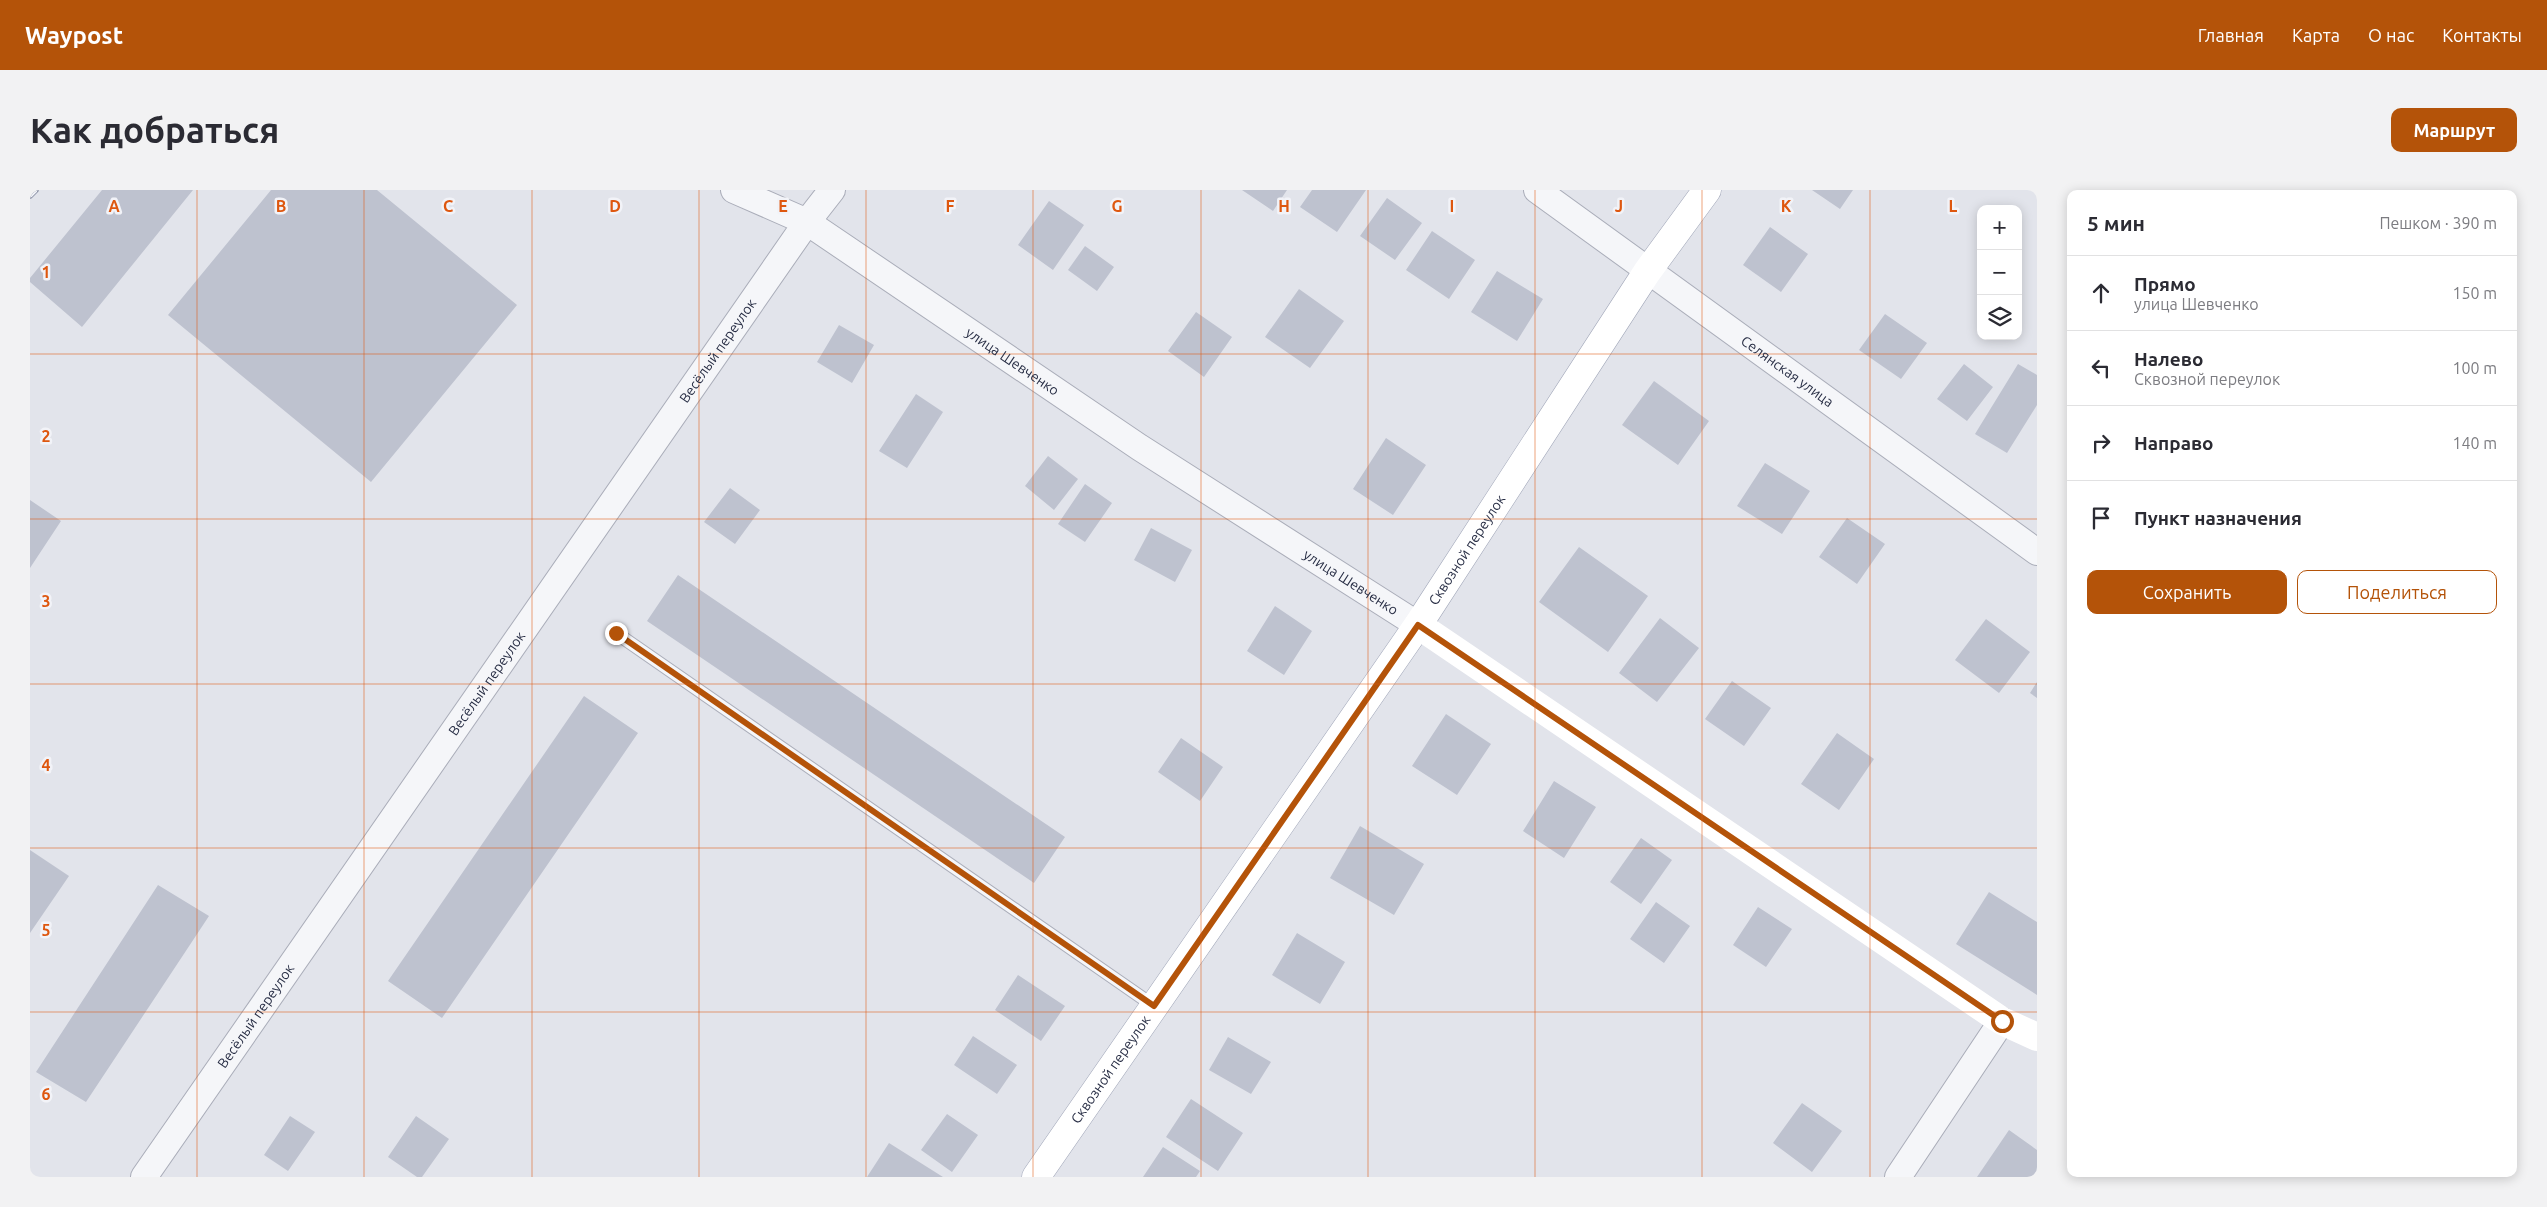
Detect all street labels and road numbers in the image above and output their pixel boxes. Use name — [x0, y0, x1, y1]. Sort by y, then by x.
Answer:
street label: Весёлый переулок — [676, 296, 759, 406]
street label: улица Шевченко — [963, 324, 1062, 399]
street label: Селянская улица — [1738, 332, 1837, 410]
street label: Сквозной переулок — [1425, 492, 1508, 608]
street label: улица Шевченко — [1301, 546, 1401, 618]
street label: Весёлый переулок — [445, 628, 528, 738]
street label: Весёлый переулок — [214, 961, 297, 1071]
street label: Сквозной переулок — [1068, 1012, 1154, 1127]

